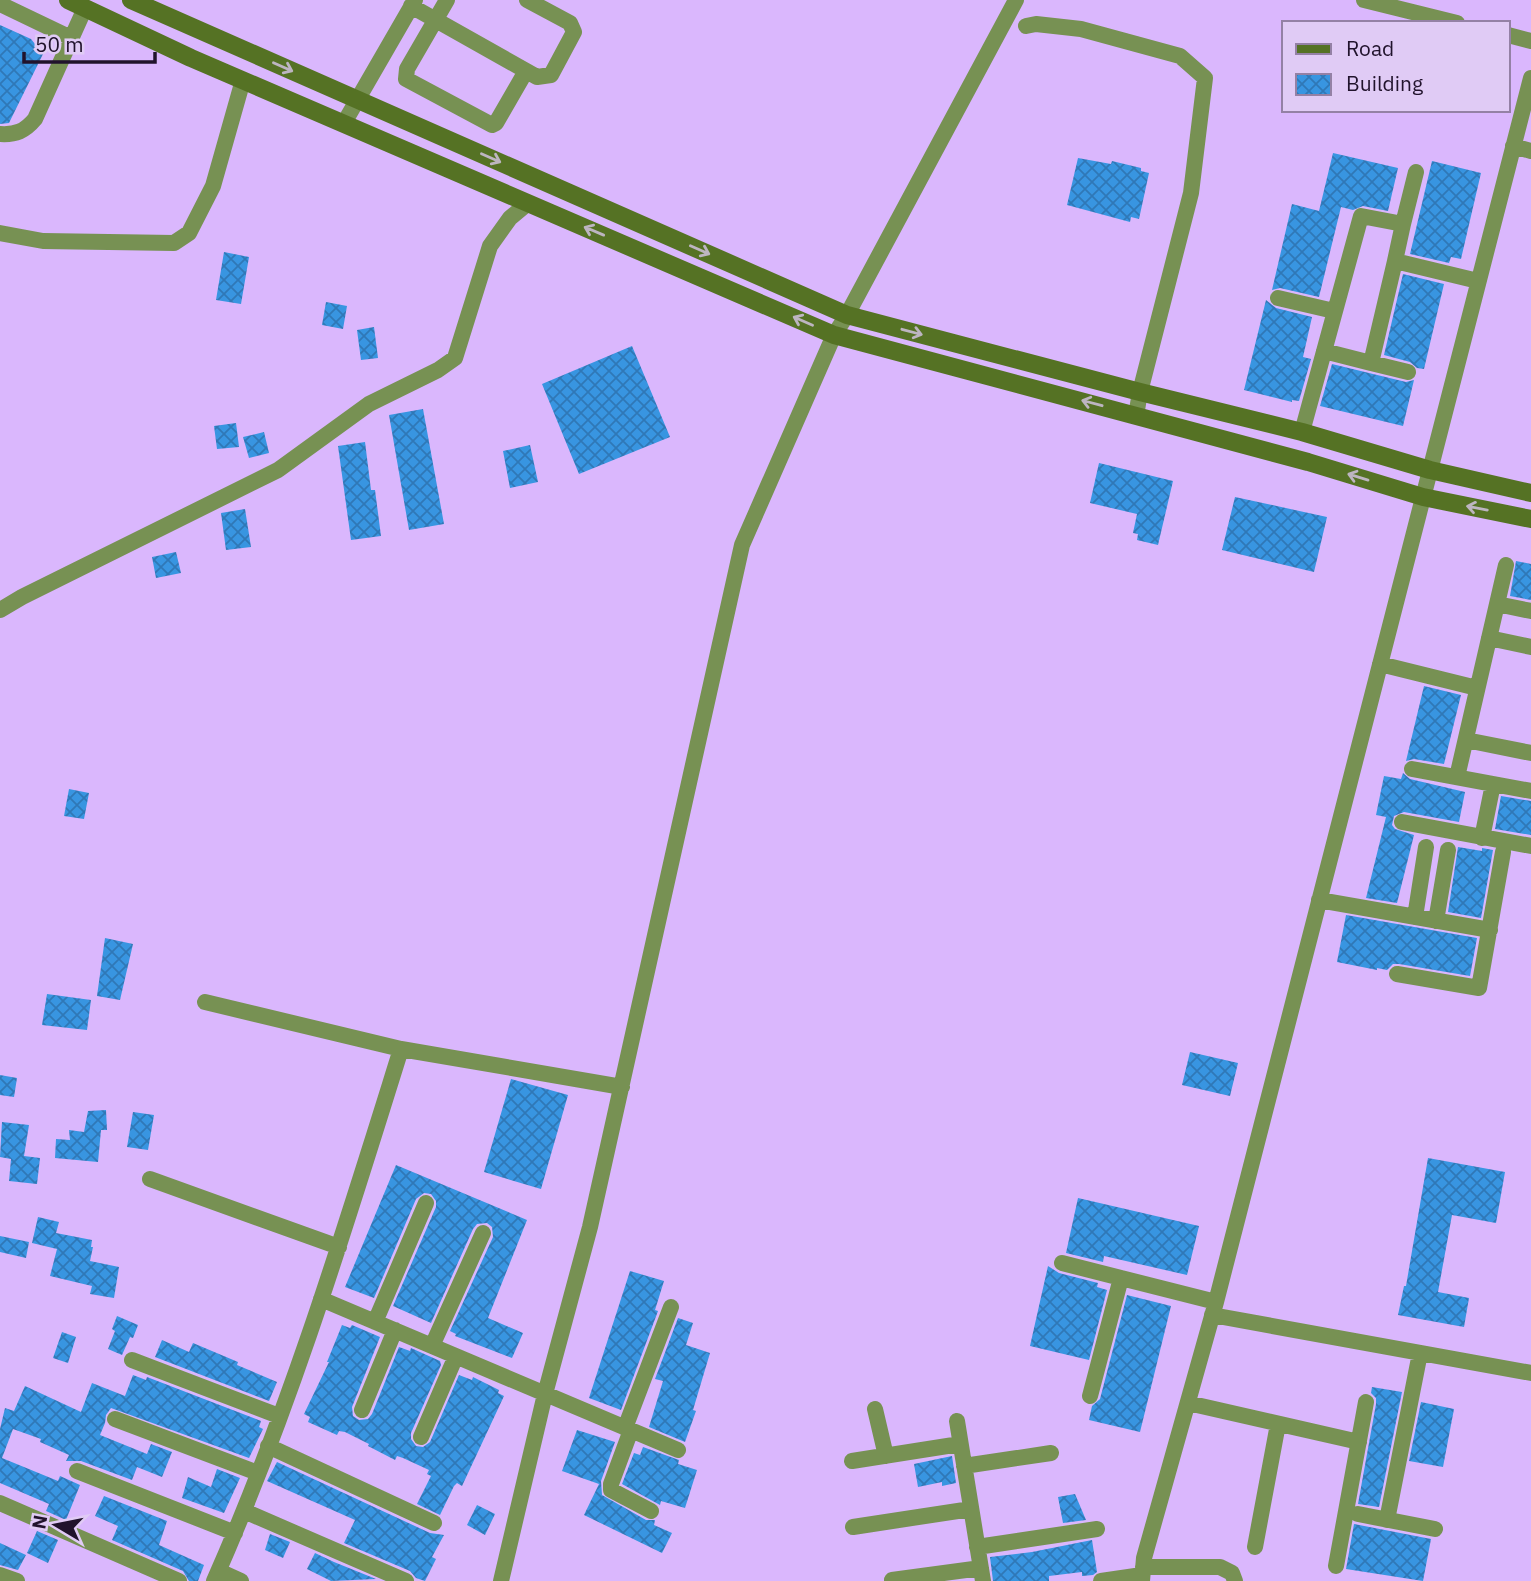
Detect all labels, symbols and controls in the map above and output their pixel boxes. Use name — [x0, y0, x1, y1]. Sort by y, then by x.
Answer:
scale bar — [24, 21, 156, 65]
legend — [1282, 21, 1510, 112]
text: 50 m — [35, 30, 84, 58]
text: Road — [1346, 34, 1394, 62]
one-way arrow — [272, 61, 293, 74]
text: Building — [1346, 69, 1423, 97]
one-way arrow — [480, 153, 502, 166]
one-way arrow — [584, 223, 605, 236]
one-way arrow — [689, 244, 710, 257]
one-way arrow — [792, 314, 814, 327]
one-way arrow — [900, 326, 922, 339]
one-way arrow — [1081, 396, 1104, 409]
one-way arrow — [1347, 470, 1369, 483]
one-way arrow — [1466, 500, 1489, 514]
north arrow — [21, 1490, 91, 1560]
text: N — [26, 1513, 52, 1531]

